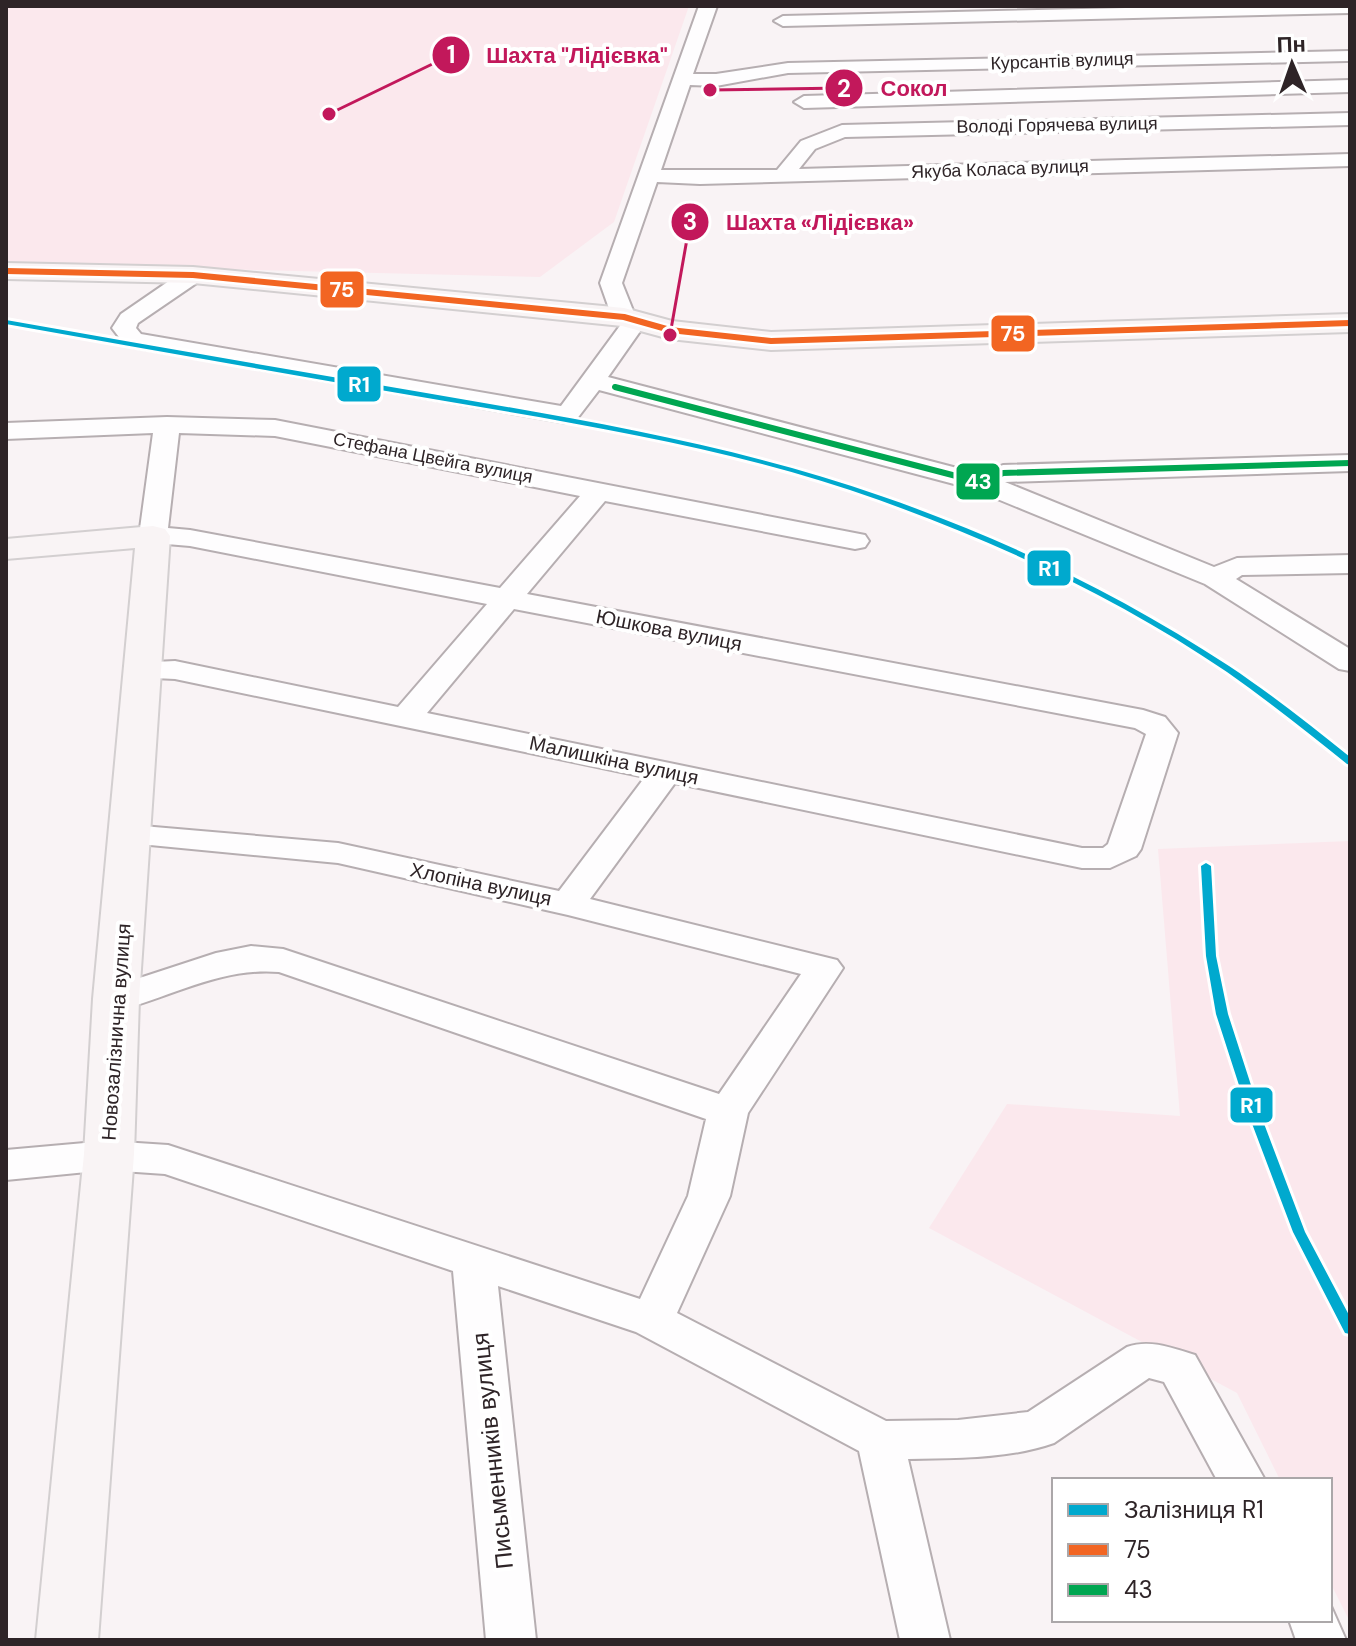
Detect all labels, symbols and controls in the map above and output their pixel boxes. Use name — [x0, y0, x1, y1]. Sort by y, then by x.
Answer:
north arrow — [1252, 24, 1332, 104]
text: Пн — [1276, 30, 1306, 60]
callout: Шахта "Лідієвка" — [431, 32, 684, 78]
text: 1 — [447, 39, 455, 70]
text: Шахта "Лідієвка" — [486, 41, 668, 70]
street label: Курсантів вулиця — [990, 47, 1134, 75]
callout: Сокол — [824, 65, 963, 111]
text: 2 — [837, 73, 851, 104]
text: Сокол — [881, 74, 947, 103]
street label: Володі Горячева вулиця — [956, 111, 1158, 139]
street label: Якуба Коласа вулиця — [911, 154, 1089, 184]
callout: Шахта «Лідієвка» — [670, 199, 930, 245]
text: 3 — [683, 206, 697, 237]
text: Шахта «Лідієвка» — [726, 208, 914, 237]
line badge: 75 — [319, 270, 365, 309]
text: 75 — [330, 275, 354, 304]
line badge: 75 — [990, 314, 1036, 353]
text: 75 — [1001, 319, 1025, 348]
line badge: R1 — [336, 365, 382, 403]
text: R1 — [348, 370, 370, 399]
street label: Стефана Цвейга вулиця — [331, 427, 535, 489]
line badge: 43 — [955, 462, 1001, 501]
text: 43 — [964, 467, 992, 496]
line badge: R1 — [1026, 549, 1072, 587]
text: R1 — [1038, 554, 1060, 583]
street label: Юшкова вулиця — [594, 603, 744, 657]
street label: Малишкіна вулиця — [527, 729, 701, 791]
street label: Хлопіна вулиця — [408, 856, 554, 912]
street label: Новозалізнична вулиця — [95, 923, 137, 1141]
line badge: R1 — [1229, 1086, 1274, 1124]
text: R1 — [1240, 1091, 1262, 1120]
street label: Письменників вулиця — [464, 1331, 520, 1571]
legend — [1052, 1478, 1332, 1622]
text: Залізниця R1 — [1124, 1494, 1264, 1525]
text: 75 — [1124, 1534, 1151, 1565]
text: 43 — [1124, 1574, 1153, 1605]

